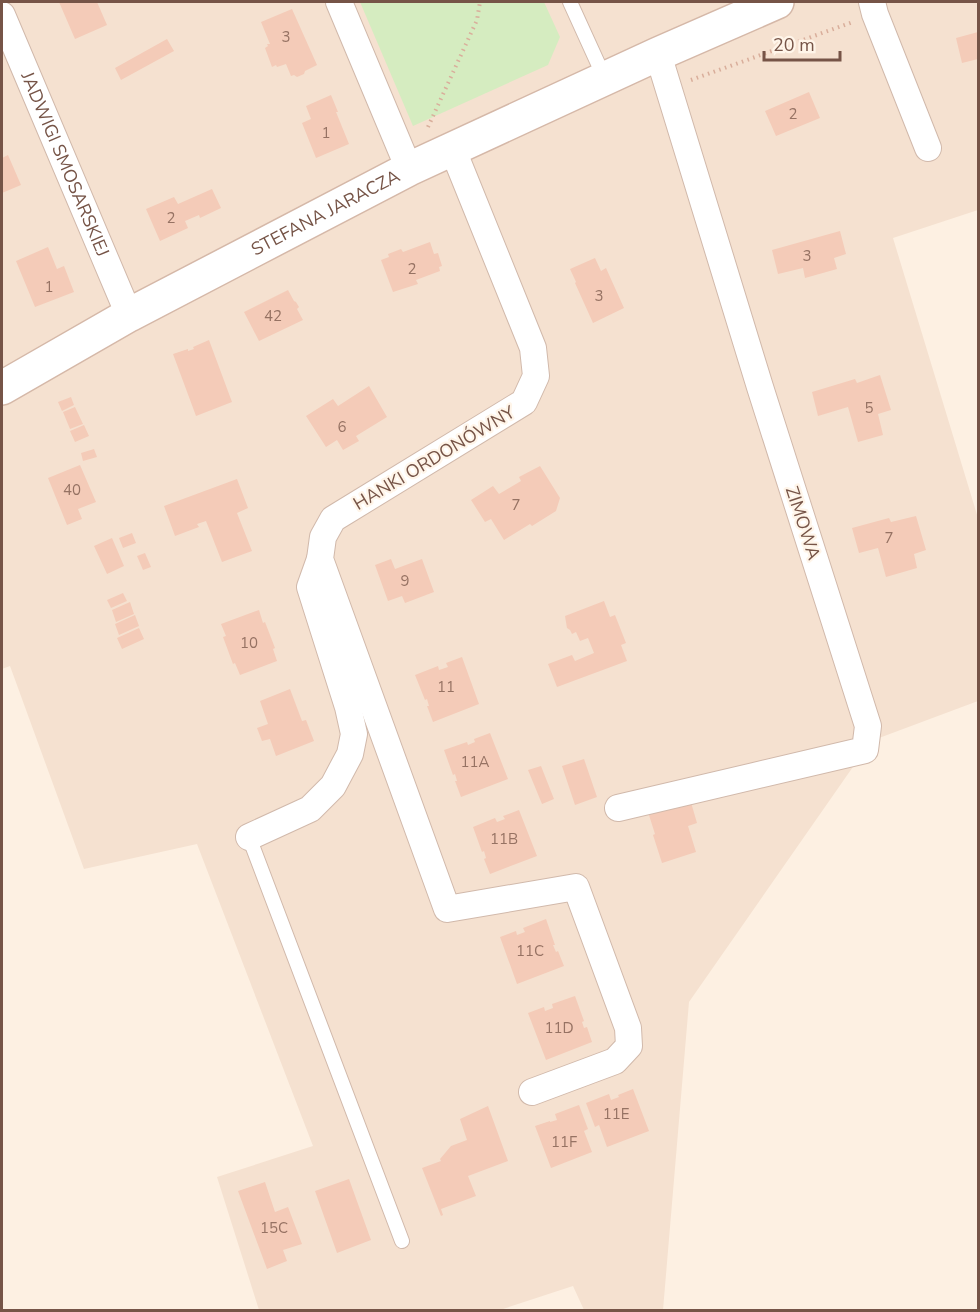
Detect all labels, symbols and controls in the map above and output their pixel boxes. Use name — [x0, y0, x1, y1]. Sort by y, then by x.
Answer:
scale bar — [764, 24, 840, 62]
house number: 3 — [281, 27, 291, 47]
text: 20 m — [773, 33, 815, 57]
street label: JADWIGI SMOSARSKIEJ — [15, 67, 115, 260]
house number: 2 — [788, 104, 798, 124]
house number: 1 — [321, 123, 331, 143]
street label: STEFANA JARACZA — [247, 164, 404, 261]
house number: 2 — [166, 208, 176, 228]
house number: 3 — [802, 246, 812, 266]
house number: 2 — [407, 259, 417, 279]
house number: 1 — [44, 277, 54, 297]
house number: 3 — [594, 286, 604, 306]
house number: 42 — [264, 306, 282, 326]
house number: 5 — [864, 398, 874, 418]
street label: HANKI ORDONÓWNY — [349, 400, 519, 516]
house number: 6 — [337, 417, 347, 437]
house number: 40 — [63, 480, 81, 500]
street label: ZIMOWA — [780, 483, 826, 563]
house number: 7 — [511, 495, 521, 515]
house number: 7 — [884, 528, 894, 548]
house number: 9 — [400, 571, 410, 591]
house number: 10 — [240, 633, 258, 653]
house number: 11 — [437, 677, 455, 697]
house number: 11A — [461, 752, 490, 772]
house number: 11B — [490, 829, 518, 849]
house number: 11C — [516, 941, 544, 961]
house number: 11D — [544, 1018, 574, 1038]
house number: 11E — [603, 1104, 629, 1124]
house number: 11F — [551, 1132, 577, 1152]
house number: 15C — [260, 1218, 288, 1238]

